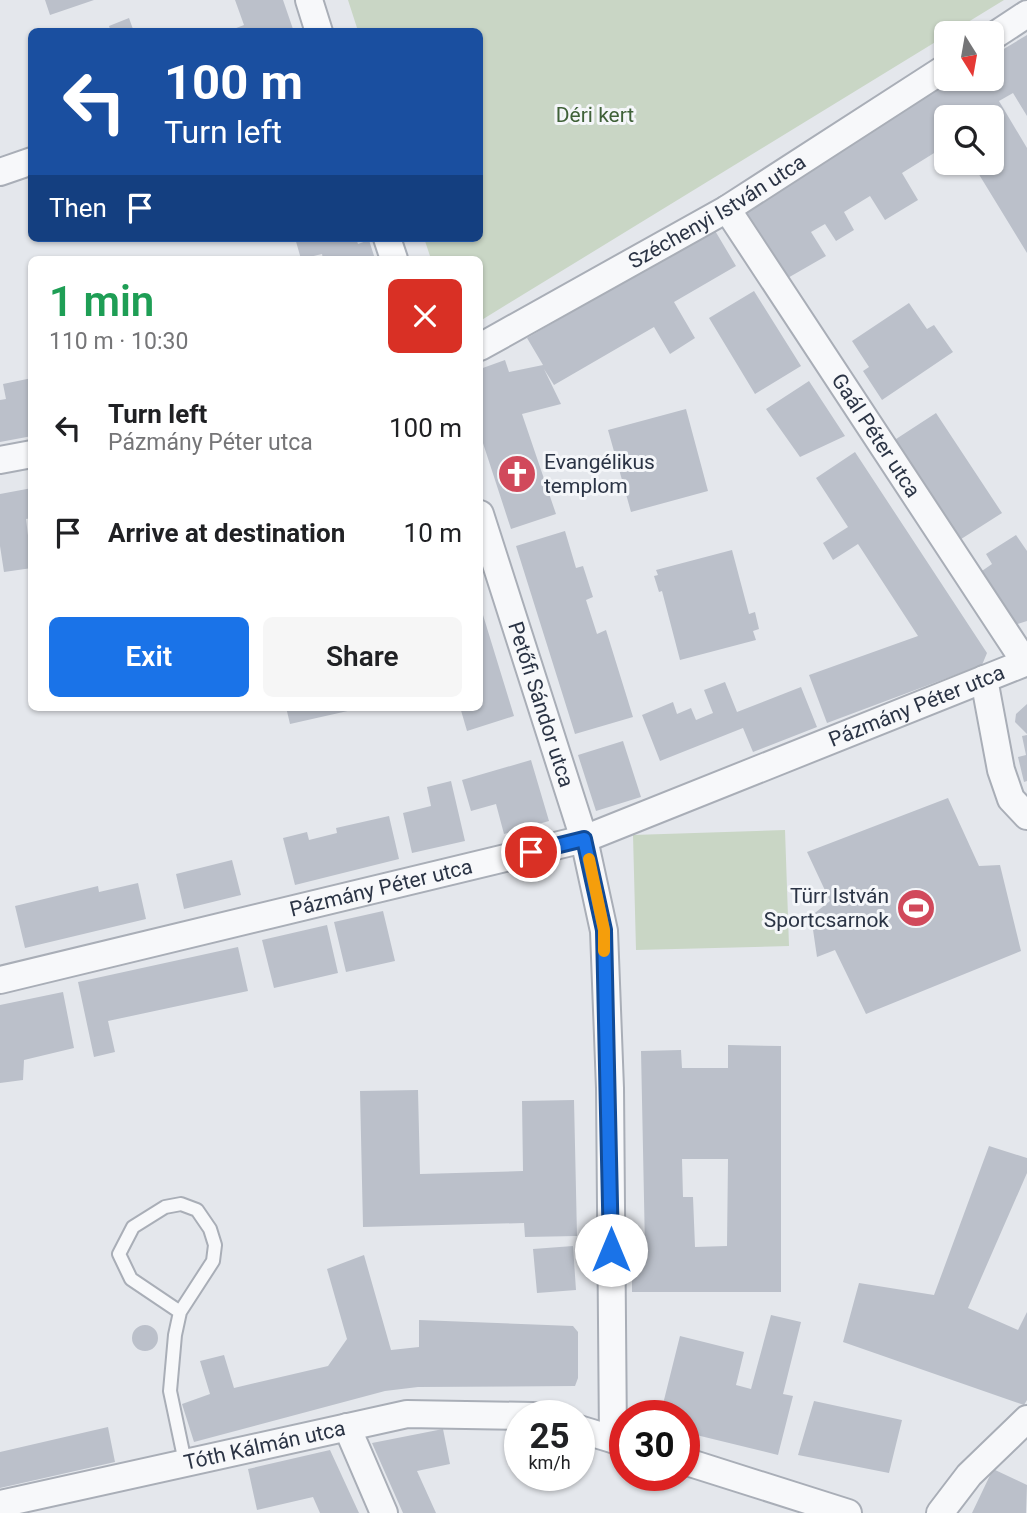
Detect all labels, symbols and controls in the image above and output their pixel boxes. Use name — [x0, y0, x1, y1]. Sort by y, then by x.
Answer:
north arrow — [934, 21, 1004, 91]
map controls — [934, 21, 1004, 175]
text: 100 m — [164, 54, 303, 111]
icon: left — [49, 56, 140, 147]
park label: Déri kert — [556, 103, 634, 127]
button: search — [934, 105, 1004, 175]
text: Turn left — [164, 113, 282, 151]
street label: Széchenyi István utca — [624, 150, 810, 274]
icon: arrive — [121, 189, 159, 227]
text: Then — [49, 193, 107, 223]
text: 1 min — [49, 277, 154, 326]
button: close — [388, 279, 462, 353]
text: 110 m · 10:30 — [49, 328, 188, 355]
street label: Gaál Péter utca — [827, 369, 925, 502]
text: Turn left — [108, 399, 207, 429]
icon: left — [49, 409, 87, 447]
text: 100 m — [389, 413, 462, 443]
text: Pázmány Péter utca — [108, 429, 313, 456]
place label: Evangélikus templom — [544, 450, 655, 498]
church icon: Evangélikus templom — [496, 453, 538, 495]
icon: arrive — [49, 514, 87, 552]
text: Arrive at destination — [108, 518, 345, 548]
text: 10 m — [404, 518, 462, 548]
button: Exit — [49, 617, 249, 697]
button: Share — [263, 617, 462, 697]
street label: Petőfi Sándor utca — [503, 619, 579, 790]
street label: Pázmány Péter utca — [825, 660, 1008, 752]
pin — [501, 822, 561, 882]
icon: arrive — [512, 833, 550, 871]
street label: Pázmány Péter utca — [287, 854, 475, 922]
place label: Türr István Sportcsarnok — [764, 884, 889, 932]
sports icon: Türr István Sportcsarnok — [895, 887, 937, 929]
position arrow — [574, 1213, 648, 1287]
speed limit sign: 30 — [609, 1400, 700, 1491]
street label: Tóth Kálmán utca — [182, 1416, 348, 1475]
text: 25 — [529, 1416, 570, 1457]
text: km/h — [528, 1452, 571, 1473]

